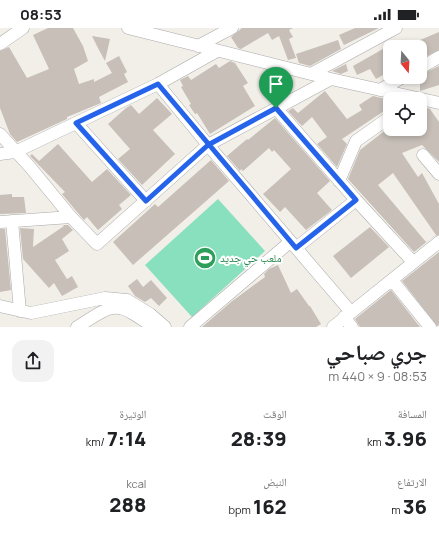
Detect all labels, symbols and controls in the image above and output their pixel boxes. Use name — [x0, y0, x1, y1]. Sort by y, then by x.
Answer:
text: 08:53 — [20, 4, 62, 25]
north arrow — [383, 40, 427, 84]
map controls — [383, 40, 427, 136]
pin — [259, 67, 293, 108]
icon: arrive — [265, 73, 287, 95]
button: locate — [383, 92, 427, 136]
sports icon: ملعب حي جديد — [192, 245, 218, 271]
place label: ملعب حي جديد — [220, 250, 281, 267]
text: جري صباحي — [326, 337, 427, 367]
button: share — [12, 340, 54, 382]
text: 08:53 · 9 × 440 m — [328, 367, 427, 385]
text: الوتيرة — [120, 406, 146, 421]
text: الوقت — [263, 406, 287, 421]
text: المسافة — [398, 406, 427, 421]
text: 7:14 — [107, 425, 146, 452]
text: 28:39 — [231, 425, 287, 452]
text: 3.96 — [384, 425, 427, 452]
text: /km — [86, 434, 107, 449]
text: km — [367, 434, 384, 449]
text: النبض — [263, 474, 287, 489]
text: الارتفاع — [397, 474, 427, 489]
text: kcal — [126, 476, 146, 491]
text: 288 — [109, 491, 146, 518]
text: 162 — [253, 493, 287, 520]
text: 36 — [403, 493, 427, 520]
text: bpm — [229, 502, 253, 517]
text: m — [391, 502, 403, 517]

